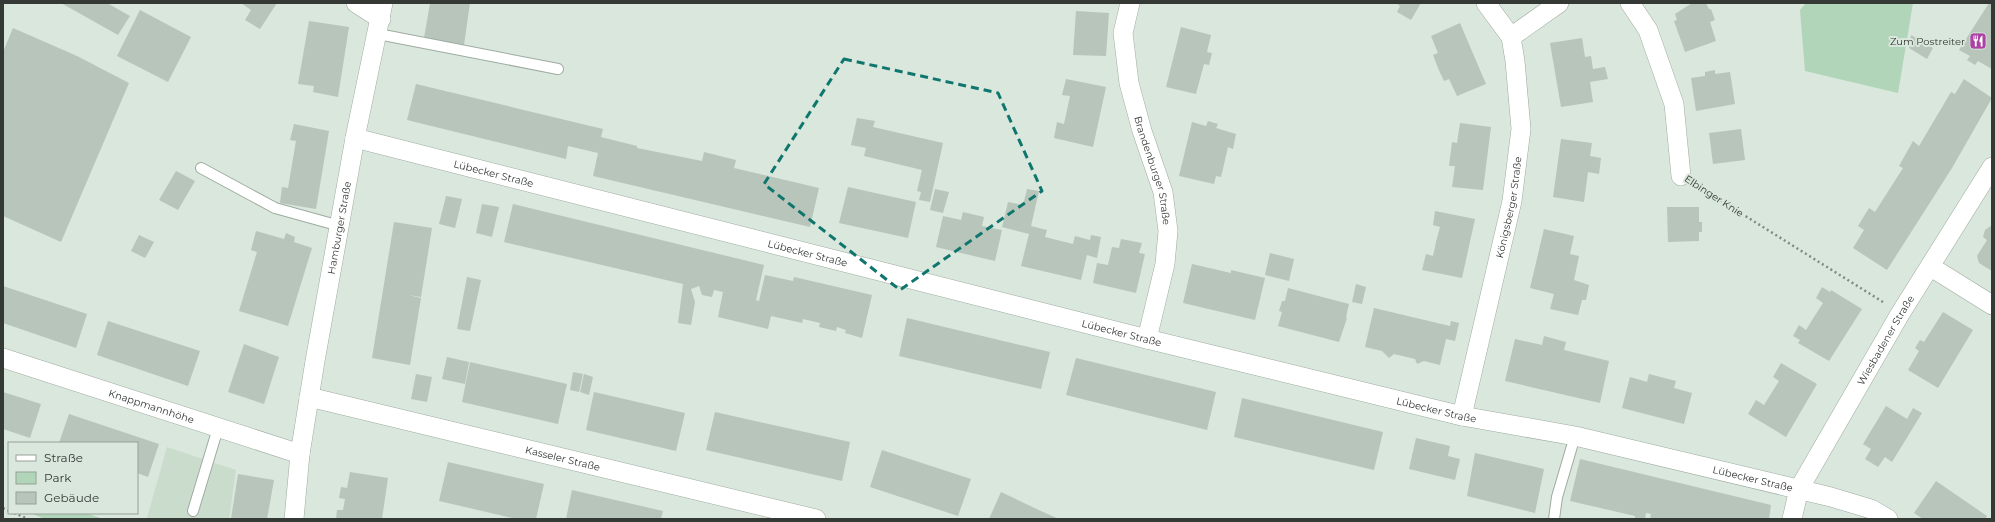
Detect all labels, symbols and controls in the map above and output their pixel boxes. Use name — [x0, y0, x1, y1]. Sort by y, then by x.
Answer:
restaurant icon: Zum Postreiter — [1968, 31, 1988, 51]
place label: Zum Postreiter — [1890, 35, 1965, 48]
street label: Brandenburger Straße — [1132, 115, 1174, 226]
street label: Königsberger Straße — [1492, 156, 1524, 259]
street label: Lübecker Straße — [452, 157, 535, 190]
street label: Elbinger Knie — [1682, 172, 1746, 220]
street label: Hamburger Straße — [324, 180, 354, 275]
street label: Lübecker Straße — [766, 237, 849, 269]
street label: Wiesbadener Straße — [1854, 293, 1917, 387]
street label: Lübecker Straße — [1080, 316, 1163, 349]
street label: Knappmannhöhe — [107, 386, 196, 426]
street label: Lübecker Straße — [1395, 394, 1477, 425]
legend — [8, 442, 138, 514]
street label: Kasseler Straße — [524, 443, 602, 473]
text: Straße — [44, 450, 83, 465]
street label: Lübecker Straße — [1712, 463, 1794, 494]
text: Park — [44, 470, 72, 485]
text: Gebäude — [44, 490, 99, 505]

